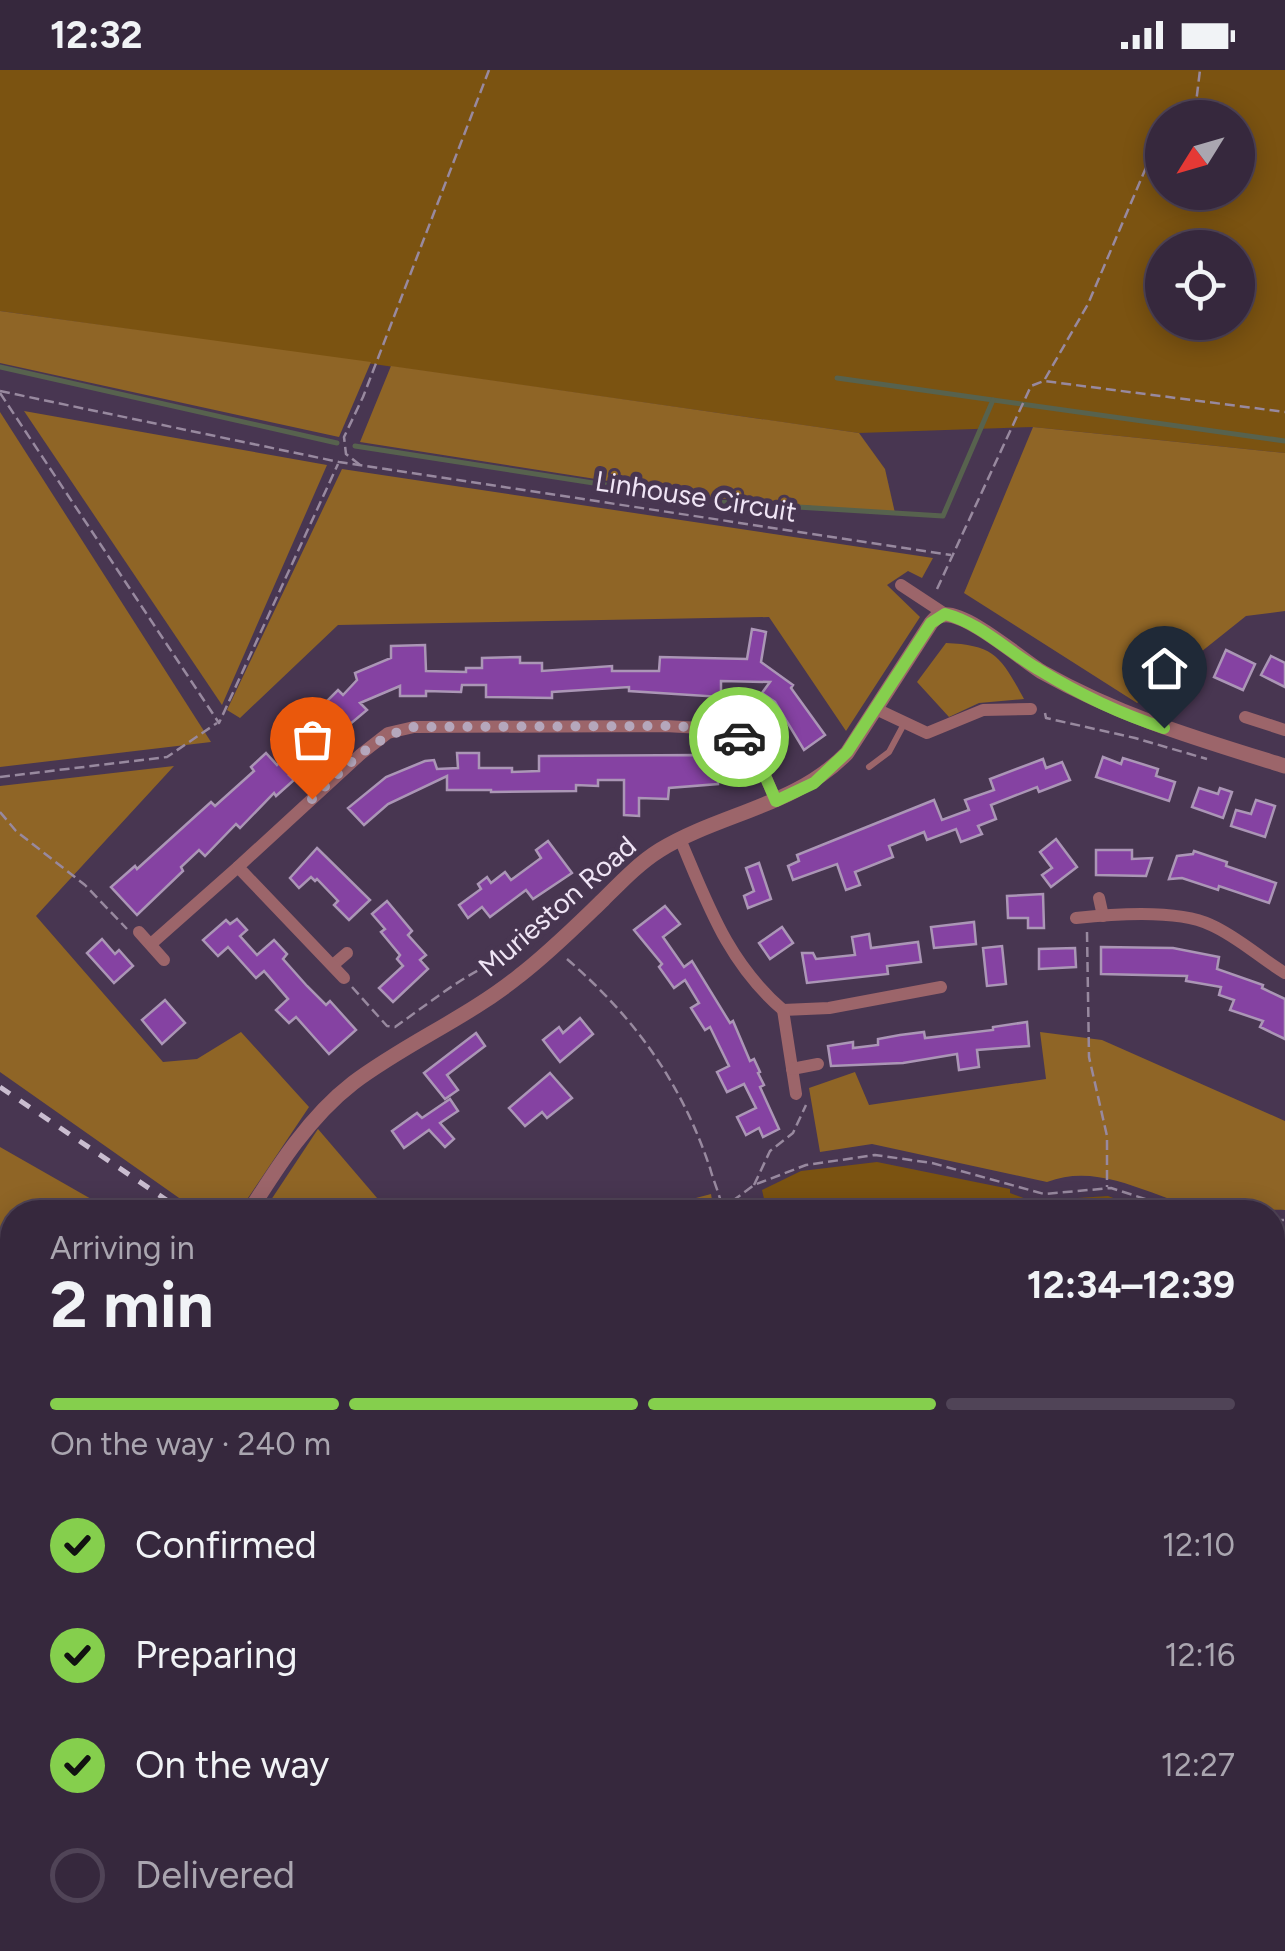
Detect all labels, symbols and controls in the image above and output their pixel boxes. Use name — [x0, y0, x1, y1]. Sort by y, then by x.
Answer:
text: 12:32 — [50, 12, 143, 58]
north arrow — [1145, 100, 1255, 210]
map controls — [1145, 100, 1255, 340]
button: locate — [1145, 230, 1255, 340]
street label: Linhouse Circuit — [593, 463, 799, 529]
pin — [1122, 626, 1207, 729]
icon: home — [1137, 641, 1192, 696]
courier — [689, 687, 789, 787]
pin — [270, 697, 355, 800]
icon: car — [712, 710, 767, 765]
icon: bag — [285, 712, 340, 767]
street label: Murieston Road — [471, 828, 643, 984]
text: Arriving in — [50, 1229, 195, 1267]
text: 12:34–12:39 — [1027, 1262, 1235, 1308]
text: 2 min — [50, 1265, 214, 1343]
text: On the way · 240 m — [50, 1425, 331, 1463]
icon: check — [50, 1518, 105, 1573]
text: Confirmed — [135, 1522, 317, 1568]
text: 12:10 — [1162, 1526, 1235, 1564]
icon: check — [50, 1628, 105, 1683]
text: Preparing — [135, 1632, 297, 1678]
text: 12:16 — [1164, 1636, 1235, 1674]
icon: check — [50, 1738, 105, 1793]
text: On the way — [135, 1742, 329, 1788]
text: 12:27 — [1161, 1746, 1235, 1784]
text: Delivered — [135, 1852, 295, 1898]

